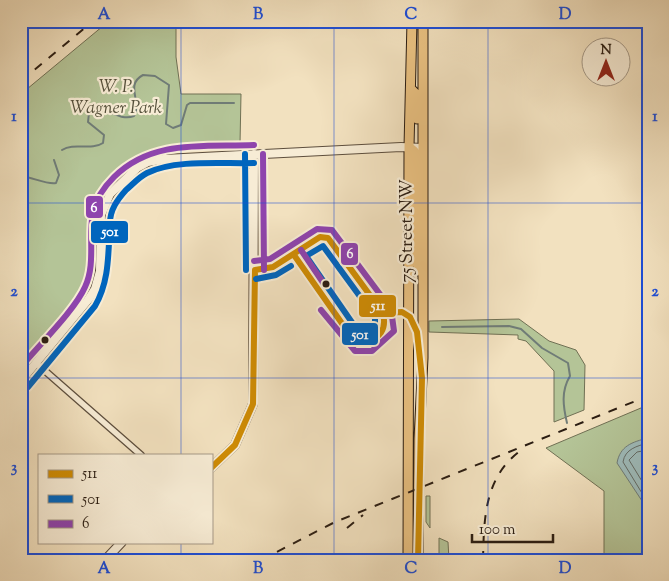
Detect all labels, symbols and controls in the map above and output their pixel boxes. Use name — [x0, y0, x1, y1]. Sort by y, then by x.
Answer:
text: A — [98, 4, 111, 27]
text: B — [253, 4, 263, 27]
text: C — [405, 4, 418, 27]
text: D — [559, 4, 572, 27]
north arrow — [582, 38, 632, 88]
text: N — [600, 41, 612, 61]
park label: W. P. Wagner Park — [70, 75, 162, 122]
text: 1 — [11, 106, 17, 129]
text: 1 — [652, 106, 658, 129]
street label: 75 Street NW — [395, 179, 421, 283]
line badge: 6 — [85, 195, 104, 219]
text: 6 — [91, 199, 98, 219]
line badge: 501 — [90, 220, 129, 244]
text: 501 — [101, 223, 119, 243]
line badge: 6 — [340, 242, 359, 266]
text: 6 — [347, 245, 354, 265]
unlabelled marker — [321, 279, 331, 289]
text: 2 — [10, 281, 18, 304]
text: 2 — [651, 281, 659, 304]
line badge: 511 — [358, 294, 397, 318]
text: 511 — [370, 297, 385, 317]
line badge: 501 — [341, 322, 379, 346]
text: 501 — [351, 326, 369, 346]
unlabelled marker — [40, 335, 50, 345]
legend — [38, 454, 212, 544]
text: 3 — [11, 457, 18, 480]
text: 3 — [652, 457, 659, 480]
text: 511 — [81, 464, 97, 485]
text: 501 — [81, 490, 100, 511]
scale bar — [472, 511, 553, 543]
text: 6 — [82, 514, 89, 535]
text: 100 m — [479, 520, 516, 541]
text: A — [98, 558, 111, 581]
text: B — [253, 558, 263, 581]
text: C — [405, 558, 418, 581]
text: D — [559, 558, 572, 581]

